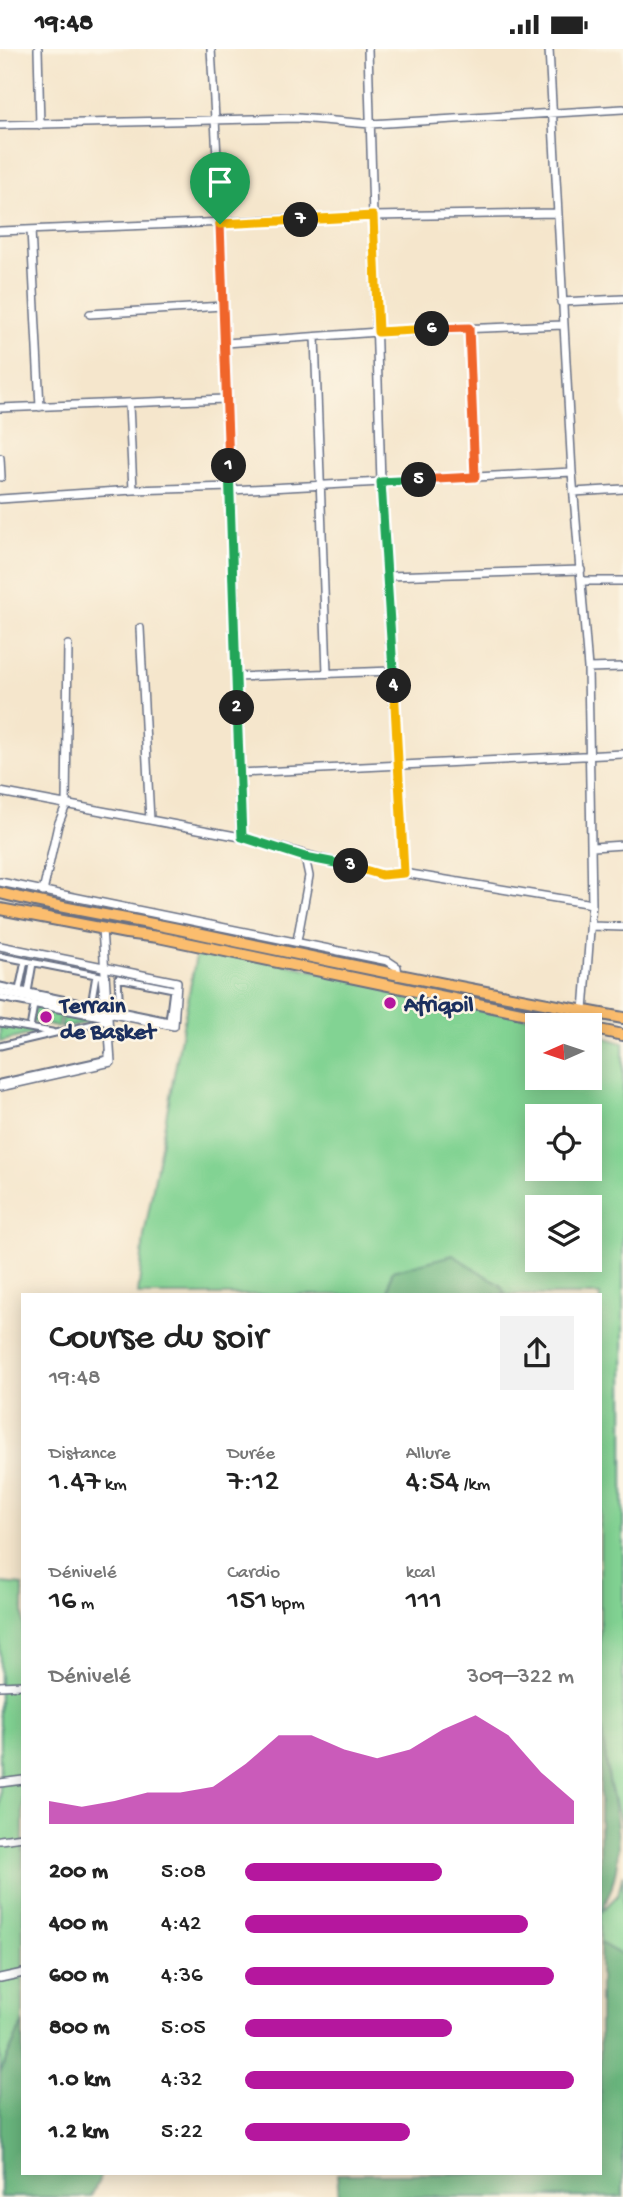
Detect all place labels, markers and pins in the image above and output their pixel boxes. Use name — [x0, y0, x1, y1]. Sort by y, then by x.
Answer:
pin — [190, 152, 250, 224]
pin: 7 — [284, 203, 318, 237]
pin: 6 — [414, 311, 450, 347]
pin: 1 — [212, 449, 246, 483]
pin: 5 — [402, 463, 436, 497]
pin: 4 — [376, 669, 412, 703]
pin: 2 — [219, 691, 254, 725]
pin: 3 — [334, 849, 368, 883]
place label: Afriqoil — [403, 993, 473, 1020]
place label: Terrain de Basket — [58, 994, 158, 1047]
marker: Afriqoil — [382, 995, 398, 1011]
marker: Terrain de Basket — [38, 1009, 54, 1025]

